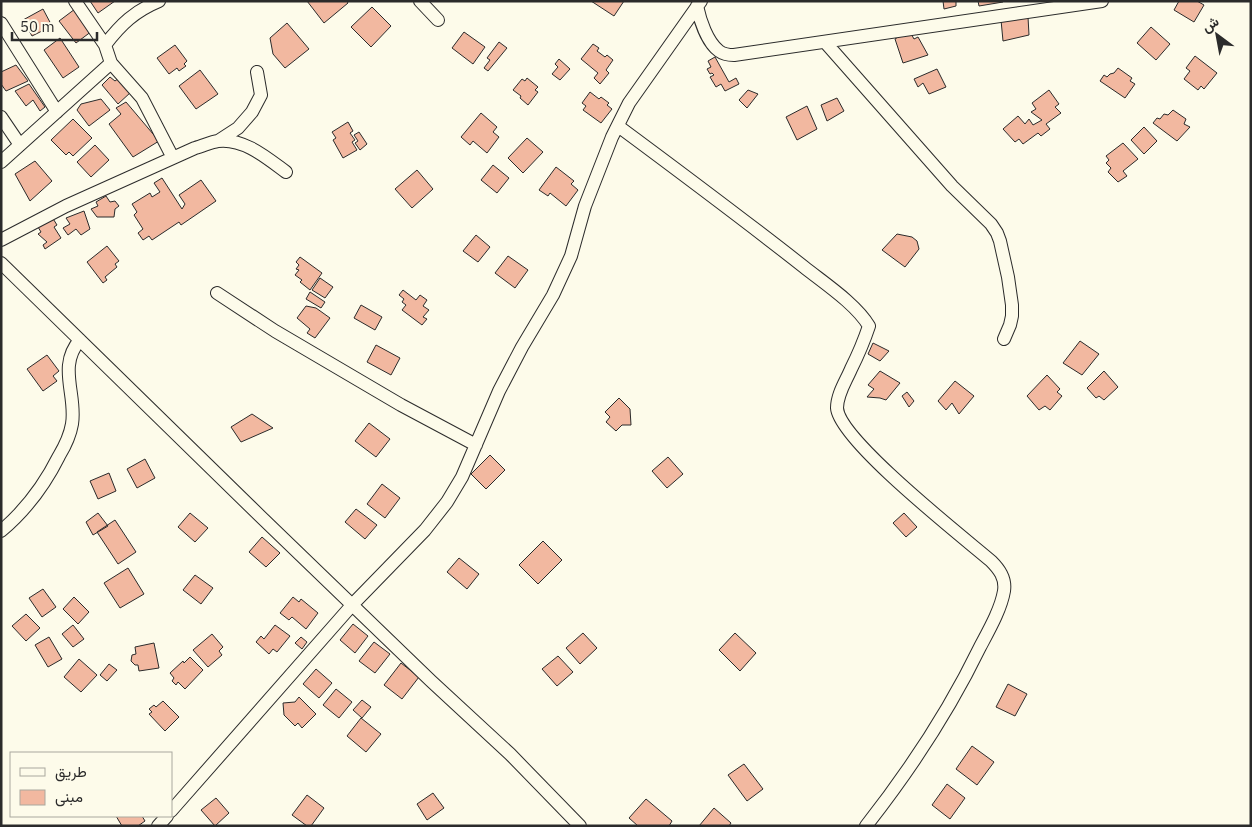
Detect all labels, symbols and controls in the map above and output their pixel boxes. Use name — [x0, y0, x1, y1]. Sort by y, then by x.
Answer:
scale bar — [12, 10, 98, 42]
north arrow — [1192, 10, 1242, 60]
text: ش — [1198, 12, 1222, 36]
text: 50 m — [20, 17, 55, 36]
legend — [10, 752, 172, 817]
text: طريق — [55, 762, 87, 782]
text: مبنى — [55, 787, 83, 807]

